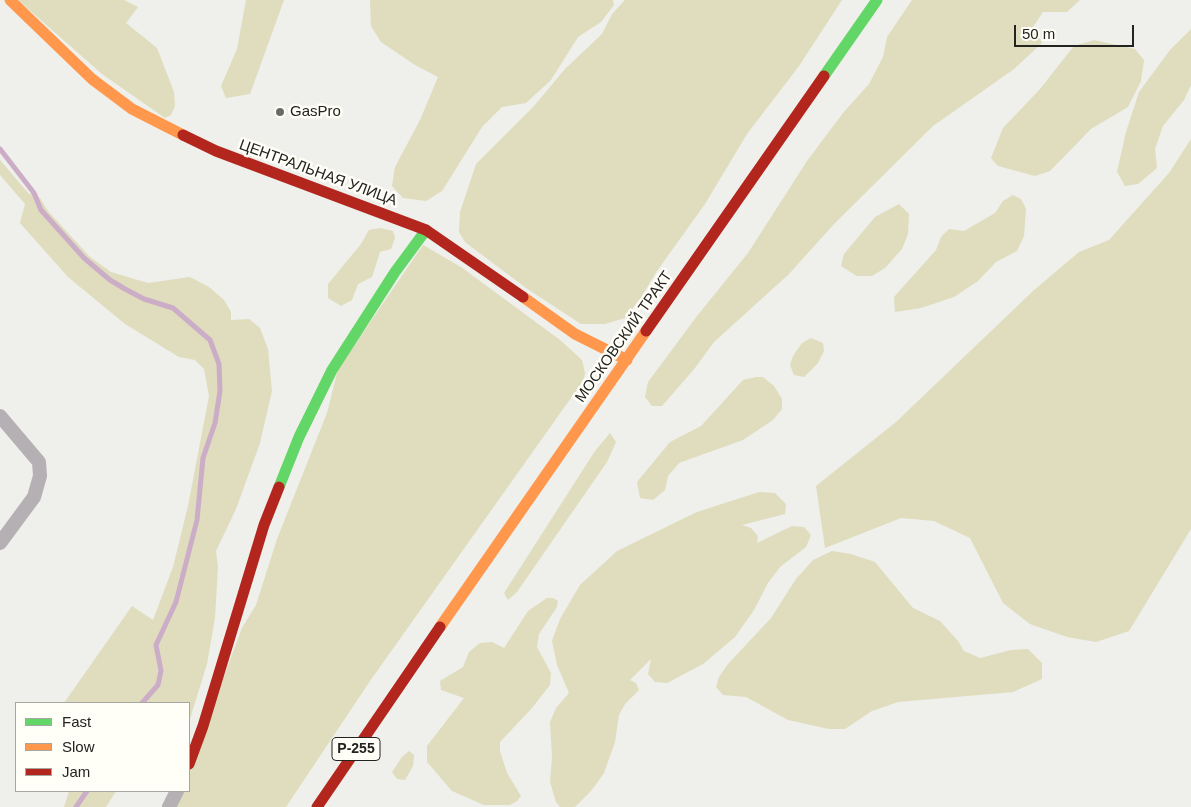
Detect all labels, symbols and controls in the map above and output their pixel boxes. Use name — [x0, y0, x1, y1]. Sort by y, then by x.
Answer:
scale bar — [1016, 15, 1136, 47]
text: 50 m — [1022, 25, 1055, 42]
place label: GasPro — [290, 103, 341, 121]
marker: GasPro — [274, 106, 286, 118]
street label: ЦЕНТРАЛЬНАЯ УЛИЦА — [237, 136, 399, 210]
street label: МОСКОВСКИЙ ТРАКТ — [572, 268, 676, 406]
legend — [15, 702, 190, 792]
text: Fast — [62, 713, 91, 730]
text: Slow — [62, 738, 95, 755]
road number: Р-255 — [332, 738, 380, 761]
text: Jam — [62, 763, 90, 780]

